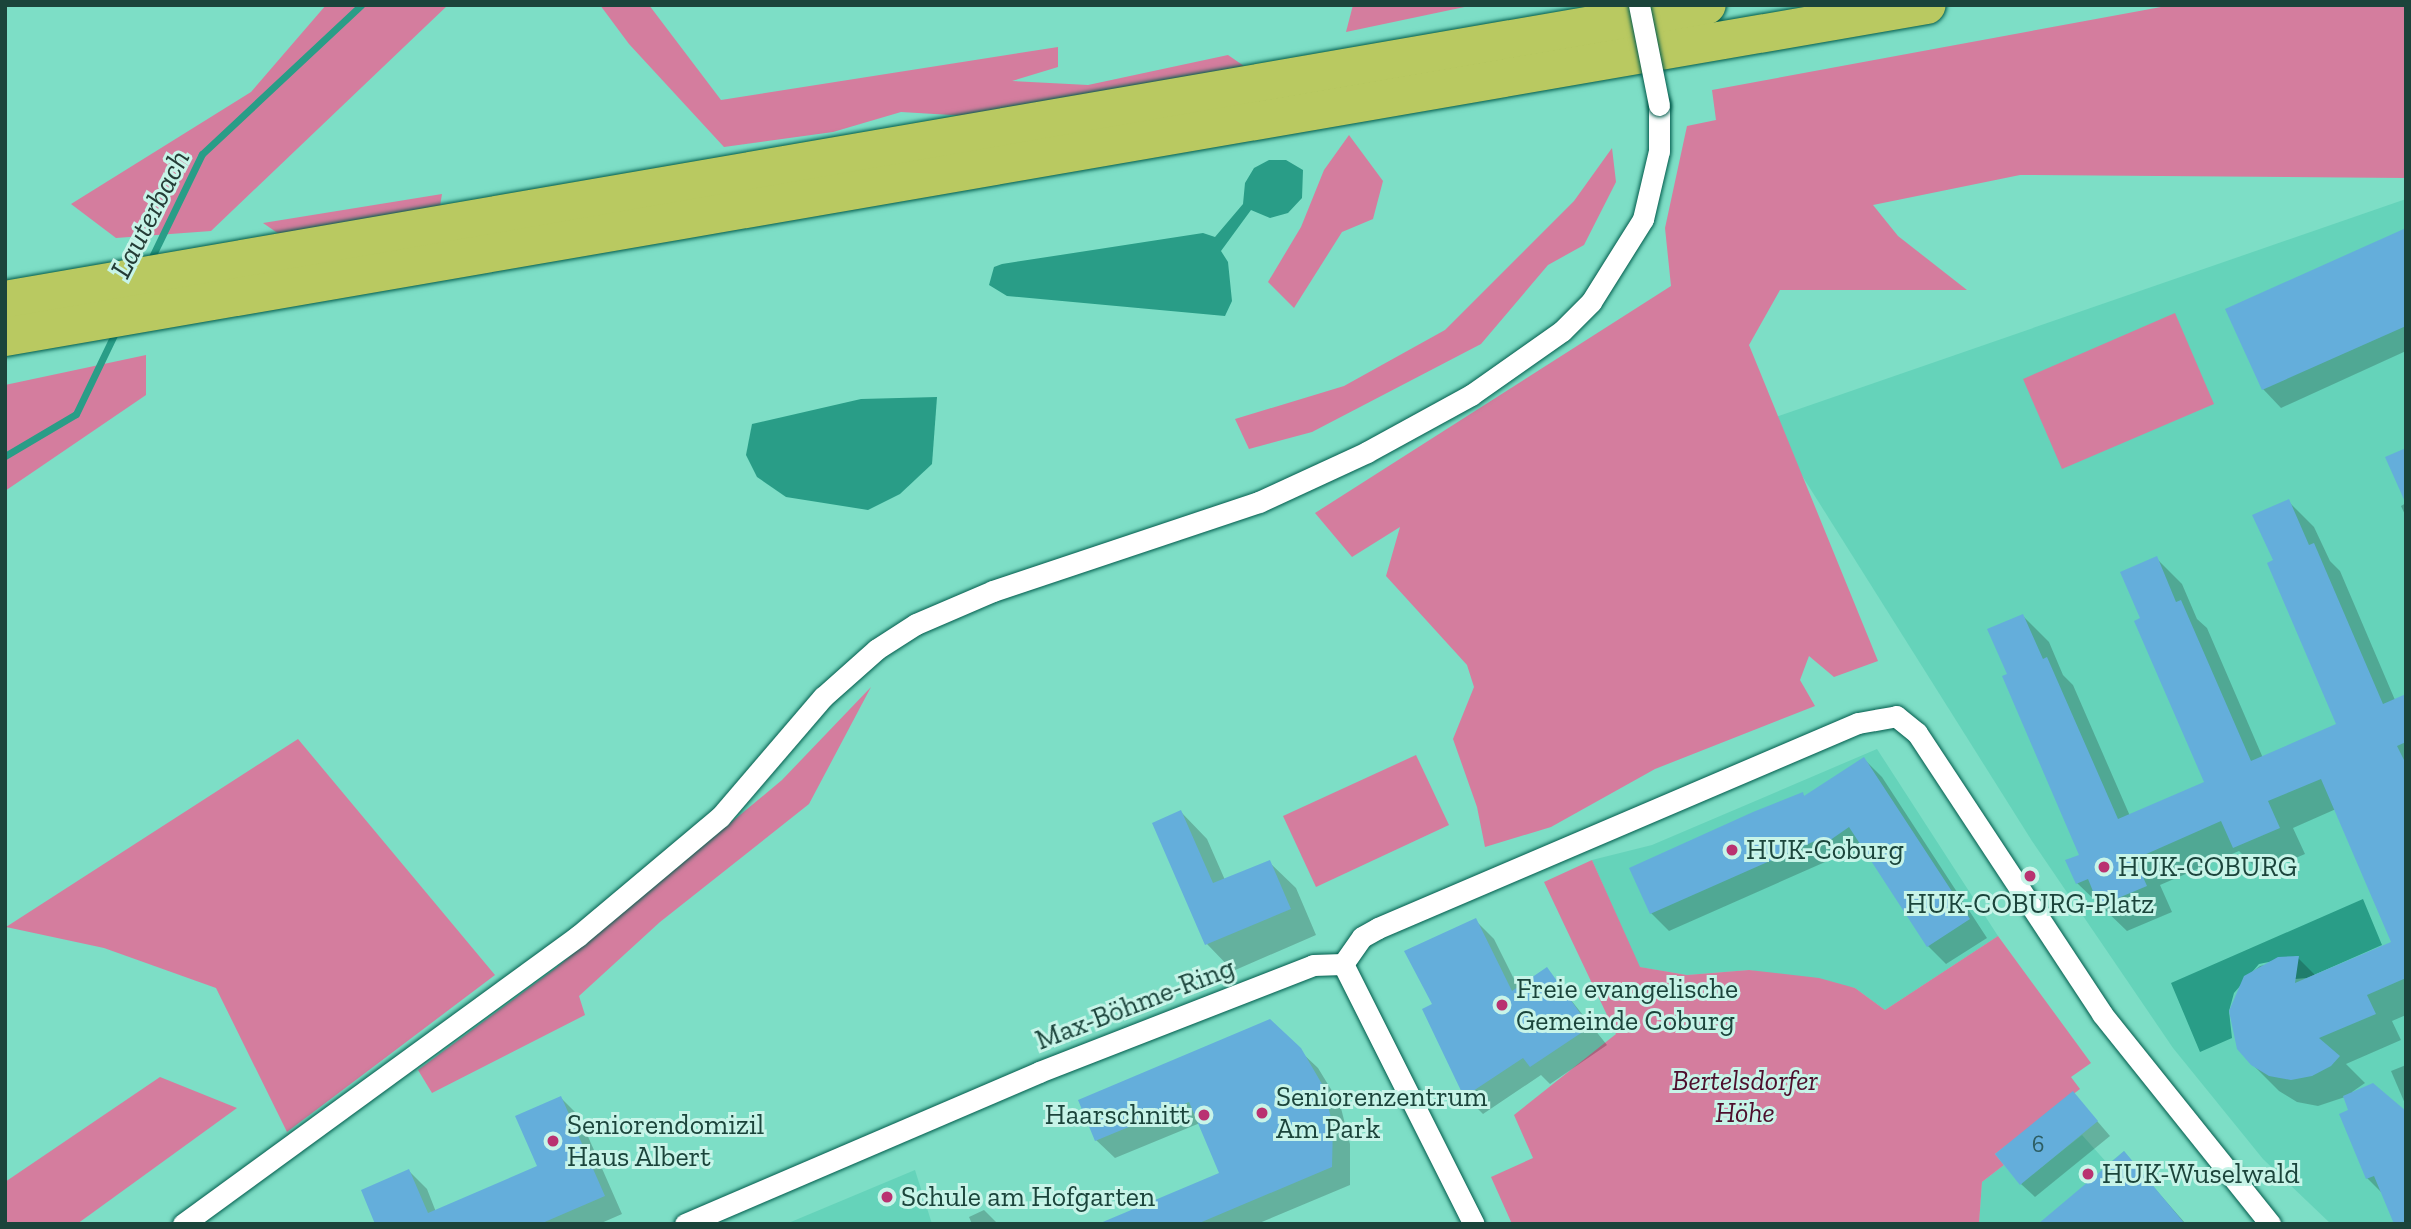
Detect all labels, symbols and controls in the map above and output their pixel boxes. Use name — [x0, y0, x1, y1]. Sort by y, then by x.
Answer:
water label: Lauterbach — [102, 144, 198, 284]
place label: HUK-Coburg — [1746, 833, 1904, 867]
marker: HUK-Coburg — [1724, 842, 1740, 858]
place label: HUK-COBURG — [2118, 850, 2297, 884]
marker: HUK-COBURG — [2096, 859, 2112, 875]
marker: HUK-COBURG-Platz — [2022, 868, 2038, 884]
place label: HUK-COBURG-Platz — [1906, 887, 2154, 921]
street label: Max-Böhme-Ring — [1031, 951, 1239, 1057]
place label: Freie evangelische Gemeinde Coburg — [1516, 972, 1738, 1038]
marker: Freie evangelische Gemeinde Coburg — [1494, 997, 1510, 1013]
park label: Bertelsdorfer Höhe — [1672, 1064, 1818, 1130]
place label: Seniorenzentrum Am Park — [1276, 1080, 1488, 1146]
place label: Haarschnitt — [1045, 1098, 1190, 1132]
marker: Seniorenzentrum Am Park — [1254, 1105, 1270, 1121]
marker: Haarschnitt — [1196, 1107, 1212, 1123]
place label: Seniorendomizil Haus Albert — [567, 1108, 764, 1174]
house number: 6 — [2032, 1130, 2044, 1158]
marker: Seniorendomizil Haus Albert — [545, 1133, 561, 1149]
place label: HUK-Wuselwald — [2102, 1157, 2300, 1191]
marker: HUK-Wuselwald — [2080, 1166, 2096, 1182]
place label: Schule am Hofgarten — [901, 1180, 1155, 1214]
marker: Schule am Hofgarten — [879, 1189, 895, 1205]

